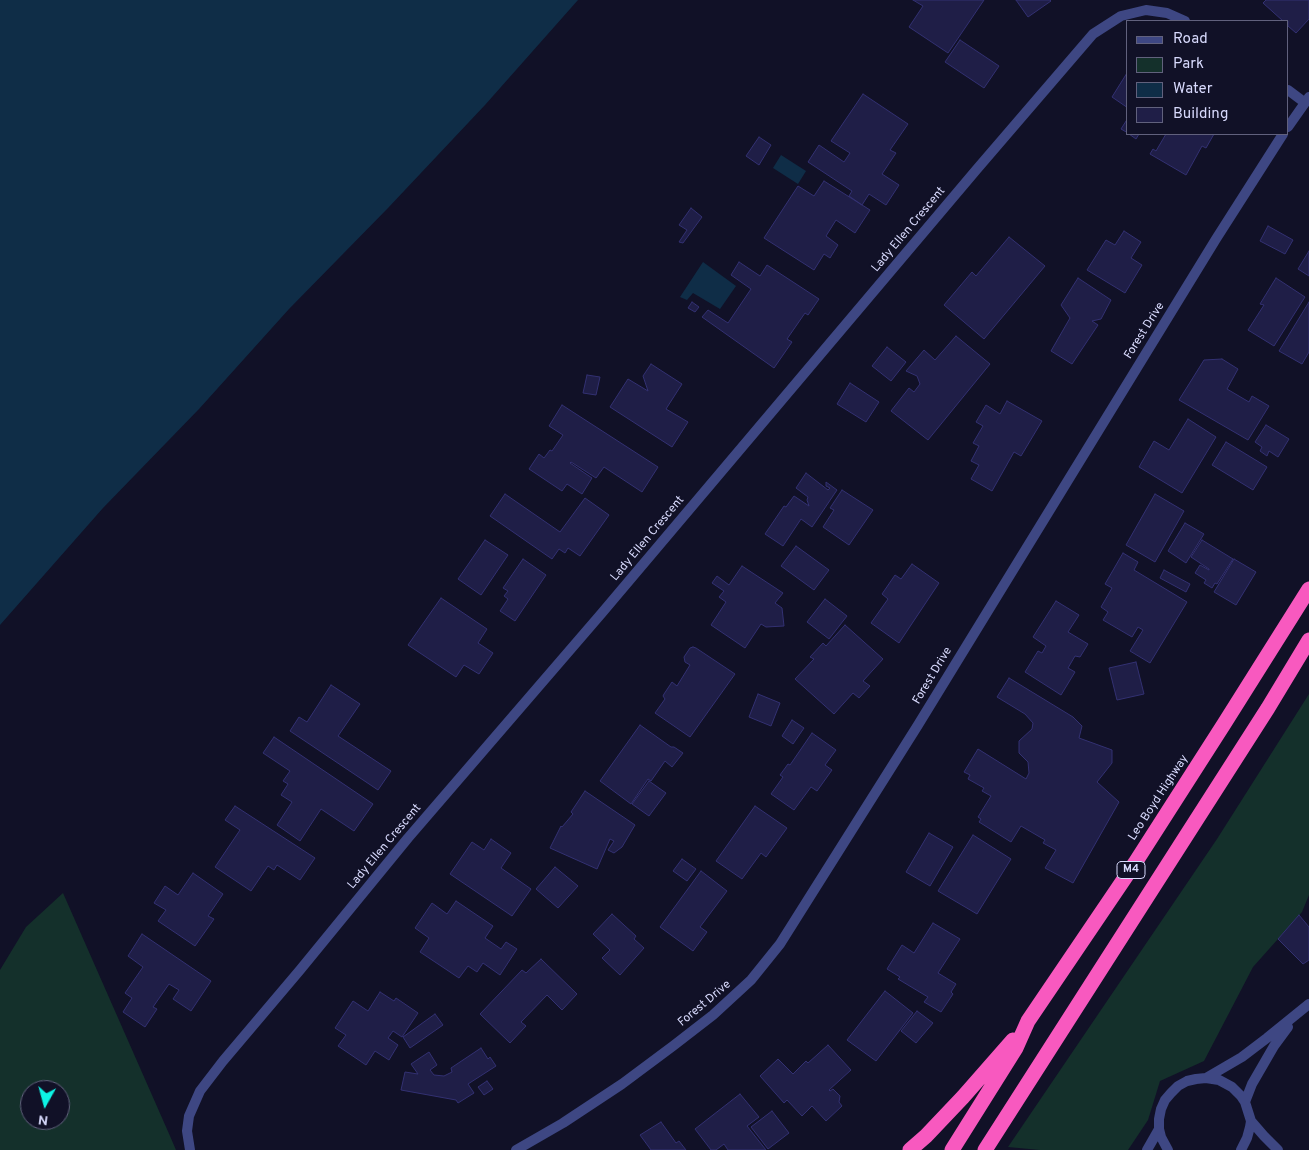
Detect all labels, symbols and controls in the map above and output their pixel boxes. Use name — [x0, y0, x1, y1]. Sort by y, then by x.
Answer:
legend — [1126, 20, 1289, 135]
text: Road — [1173, 30, 1208, 49]
text: Park — [1173, 55, 1204, 74]
text: Water — [1173, 80, 1212, 99]
text: Building — [1173, 105, 1228, 124]
street label: Lady Ellen Crescent — [869, 185, 949, 275]
street label: Forest Drive — [1122, 300, 1168, 362]
street label: Lady Ellen Crescent — [608, 494, 688, 584]
street label: Forest Drive — [910, 645, 956, 707]
street label: Leo Boyd Highway — [1126, 752, 1192, 844]
street label: Lady Ellen Crescent — [345, 802, 425, 892]
road number: M4 — [1117, 862, 1145, 878]
street label: Forest Drive — [676, 978, 734, 1030]
north arrow — [20, 1080, 70, 1130]
text: N — [37, 1110, 49, 1128]

